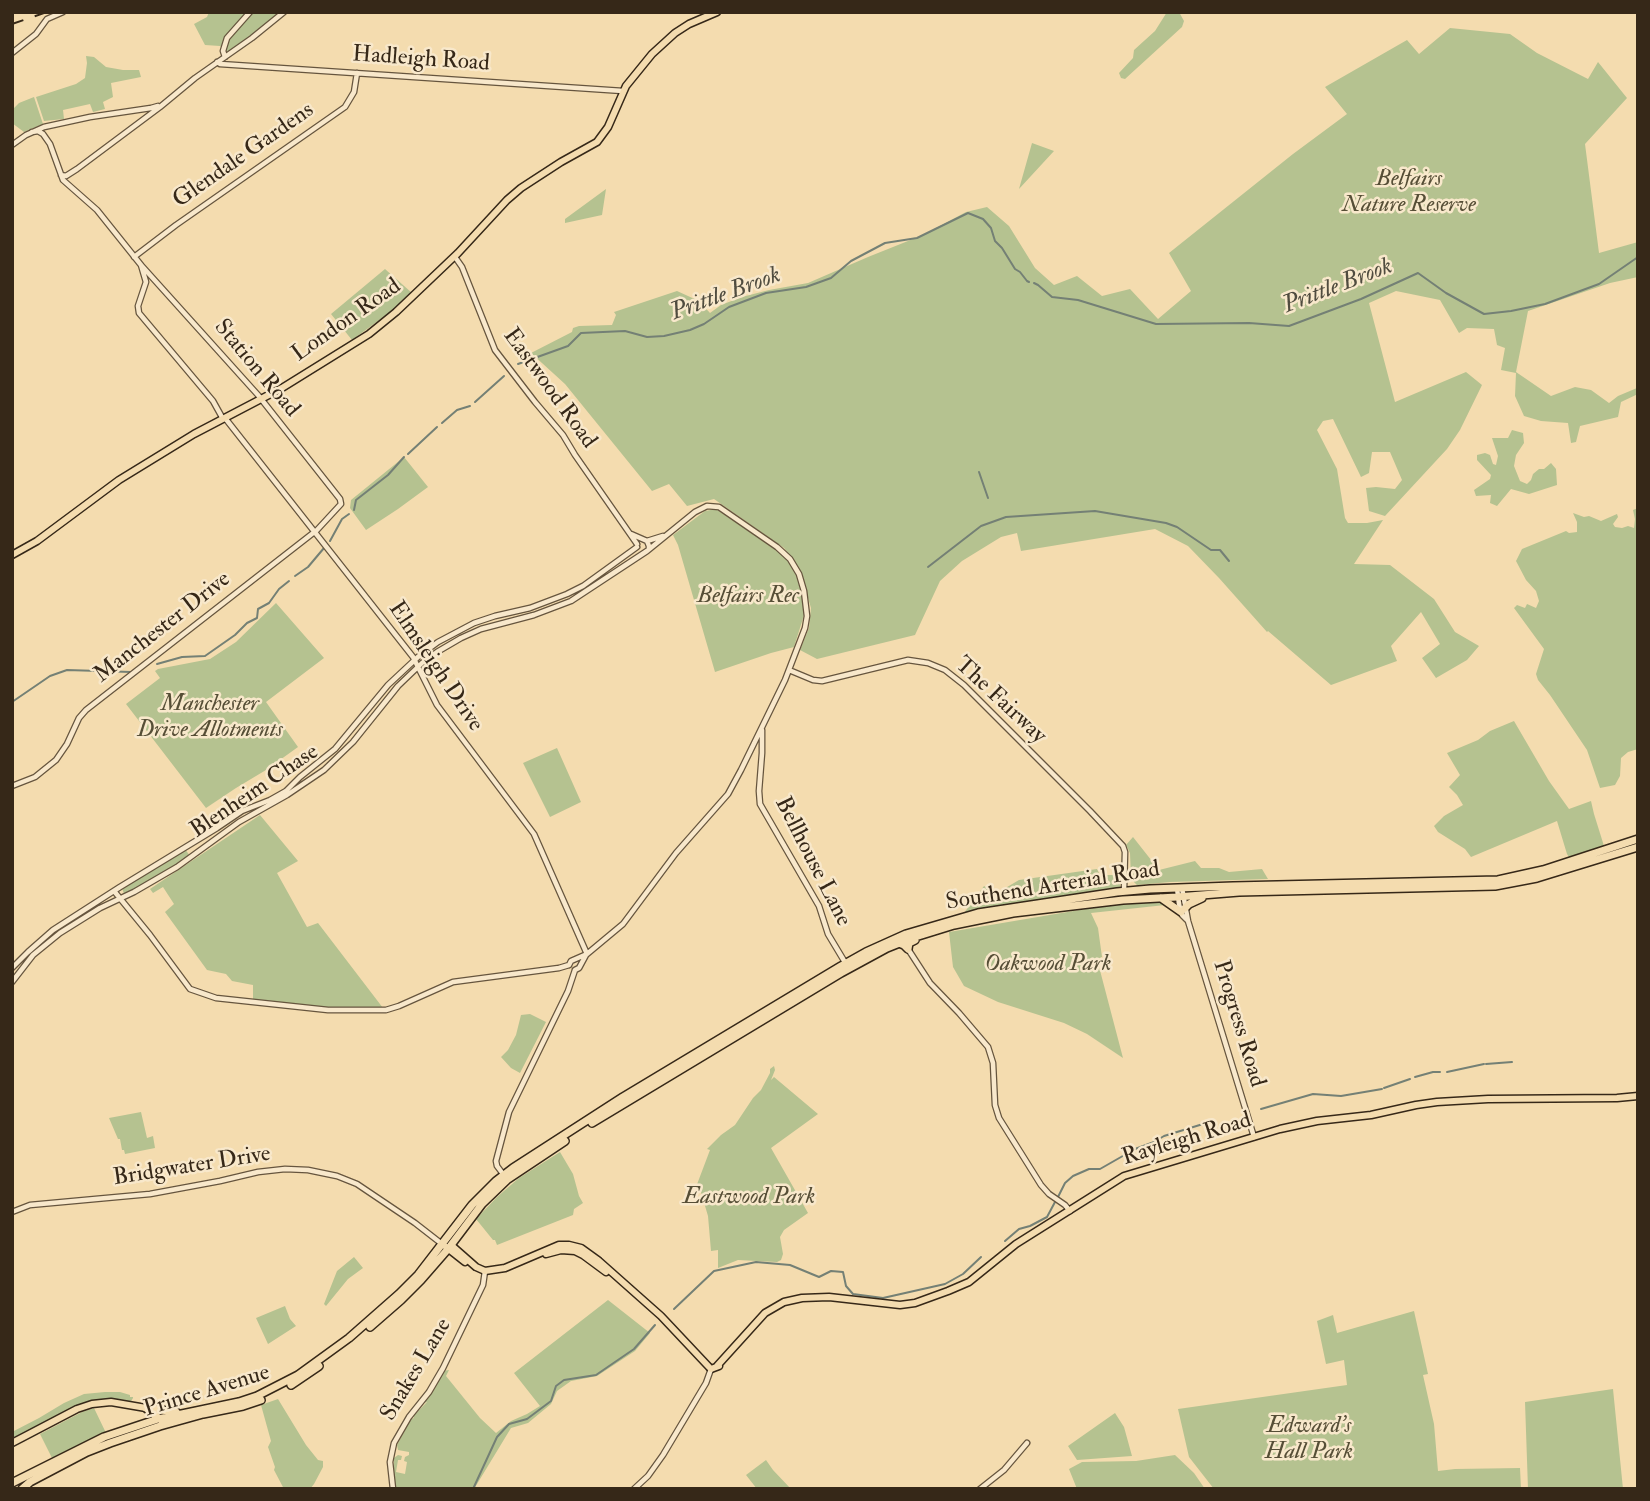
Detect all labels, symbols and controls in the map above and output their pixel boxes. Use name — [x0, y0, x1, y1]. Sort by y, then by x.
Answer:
street label: Hadleigh Road — [351, 41, 491, 79]
street label: Glendale Gardens — [168, 97, 320, 215]
park label: Belfairs Nature Reserve — [1342, 166, 1476, 220]
water label: Prittle Brook — [1279, 253, 1397, 321]
water label: Prittle Brook — [667, 262, 785, 328]
street label: London Road — [287, 273, 407, 369]
street label: Station Road — [207, 315, 305, 423]
street label: Eastwood Road — [496, 324, 602, 454]
street label: Manchester Drive — [89, 566, 237, 690]
park label: Belfairs Rec — [697, 583, 799, 611]
street label: Elmsleigh Drive — [381, 597, 489, 737]
street label: The Fairway — [949, 652, 1051, 750]
park label: Manchester Drive Allotments — [137, 691, 283, 745]
street label: Blenheim Chase — [186, 739, 324, 845]
street label: Bellhouse Lane — [768, 793, 856, 931]
street label: Southend Arterial Road — [944, 856, 1162, 918]
park label: Oakwood Park — [985, 951, 1111, 979]
street label: Progress Road — [1206, 957, 1270, 1091]
street label: Rayleigh Road — [1119, 1107, 1255, 1173]
street label: Bridgwater Drive — [111, 1141, 273, 1193]
park label: Eastwood Park — [683, 1184, 815, 1212]
street label: Snakes Lane — [376, 1314, 458, 1426]
street label: Prince Avenue — [141, 1360, 273, 1424]
park label: Edward's Hall Park — [1265, 1413, 1353, 1467]

